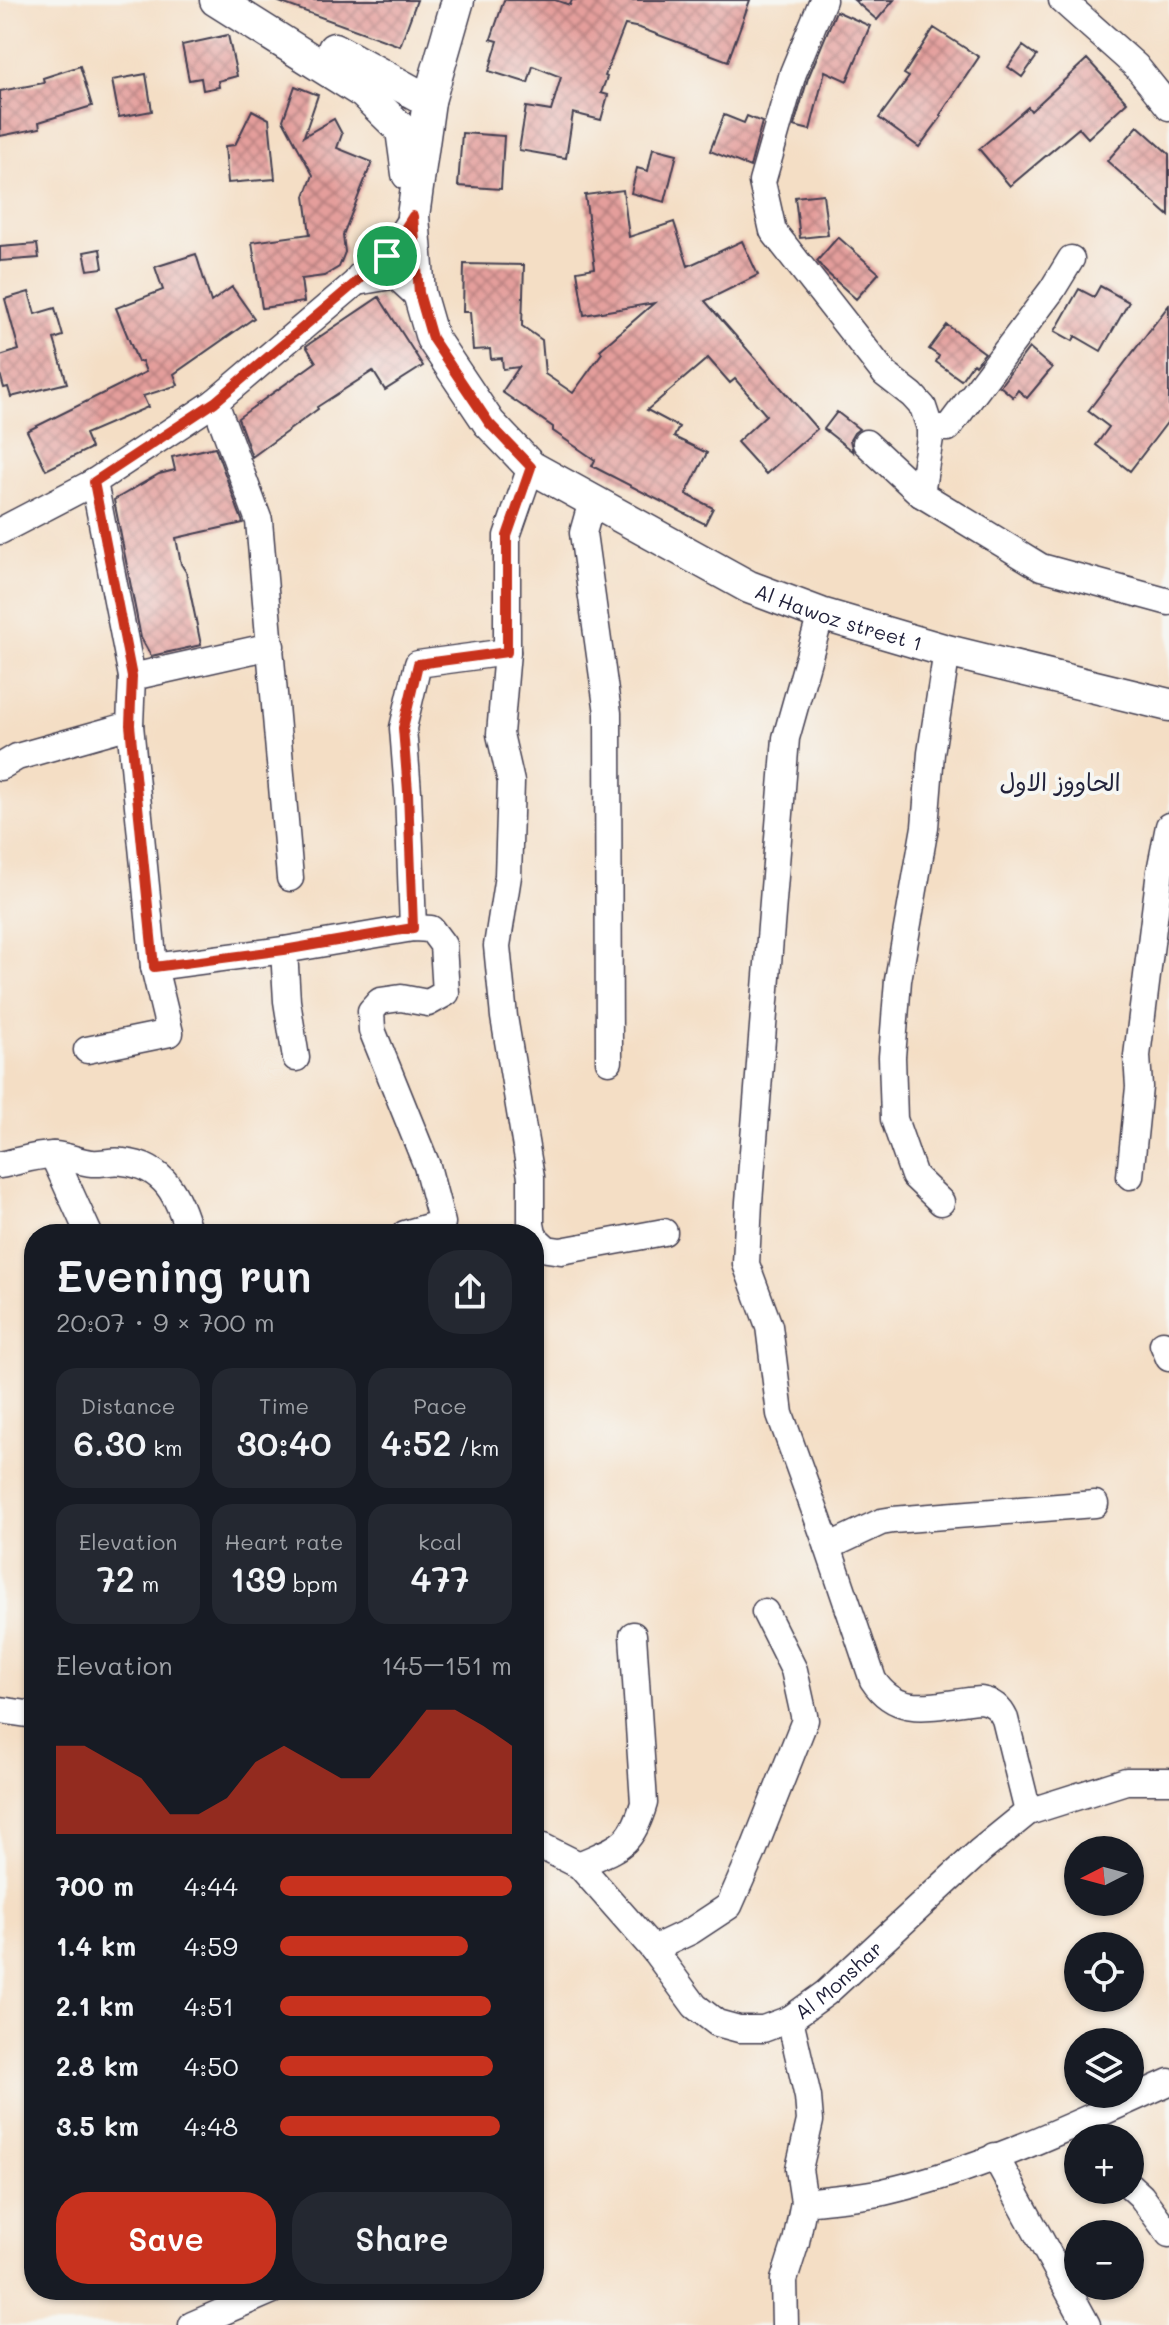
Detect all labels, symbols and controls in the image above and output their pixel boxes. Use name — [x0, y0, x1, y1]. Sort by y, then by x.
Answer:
pin — [353, 222, 421, 290]
icon: arrive — [365, 234, 409, 278]
street label: Al Hawoz street 1 — [751, 577, 925, 656]
district label: الحاووز الاول — [999, 766, 1121, 797]
text: Evening run — [56, 1246, 311, 1303]
button: share — [428, 1250, 512, 1334]
text: 20:07 · 9 × 700 m — [56, 1305, 275, 1339]
text: Distance — [81, 1391, 175, 1420]
text: Time — [259, 1391, 309, 1420]
text: Pace — [413, 1391, 467, 1420]
text: 6.30 — [74, 1420, 146, 1465]
text: 30:40 — [236, 1420, 332, 1465]
text: 4:52 — [381, 1420, 451, 1465]
text: km — [146, 1433, 182, 1462]
text: /km — [451, 1433, 499, 1462]
text: Elevation — [79, 1527, 177, 1556]
text: Heart rate — [225, 1527, 343, 1556]
text: kcal — [418, 1527, 462, 1556]
text: 72 — [97, 1556, 135, 1601]
text: 139 — [230, 1556, 286, 1601]
text: 477 — [411, 1556, 469, 1601]
text: m — [135, 1569, 159, 1598]
text: bpm — [286, 1569, 338, 1598]
text: Elevation — [56, 1648, 173, 1682]
text: 145–151 m — [381, 1648, 512, 1682]
north arrow — [1064, 1836, 1144, 1916]
map controls — [1064, 1836, 1144, 2300]
text: 700 m — [56, 1869, 134, 1903]
text: 4:44 — [184, 1869, 238, 1903]
text: 1.4 km — [56, 1929, 136, 1963]
text: 4:59 — [184, 1929, 238, 1963]
button: locate — [1064, 1932, 1144, 2012]
street label: Al Monshar — [789, 1935, 888, 2025]
text: 2.1 km — [56, 1989, 134, 2023]
text: 4:51 — [184, 1989, 234, 2023]
button: layers — [1064, 2028, 1144, 2108]
text: 2.8 km — [56, 2049, 139, 2083]
text: 4:50 — [184, 2049, 239, 2083]
text: 3.5 km — [56, 2109, 139, 2143]
text: 4:48 — [184, 2109, 238, 2143]
button: + — [1064, 2124, 1144, 2204]
button: Save — [56, 2192, 276, 2284]
button: Share — [292, 2192, 512, 2284]
button: − — [1064, 2220, 1144, 2300]

